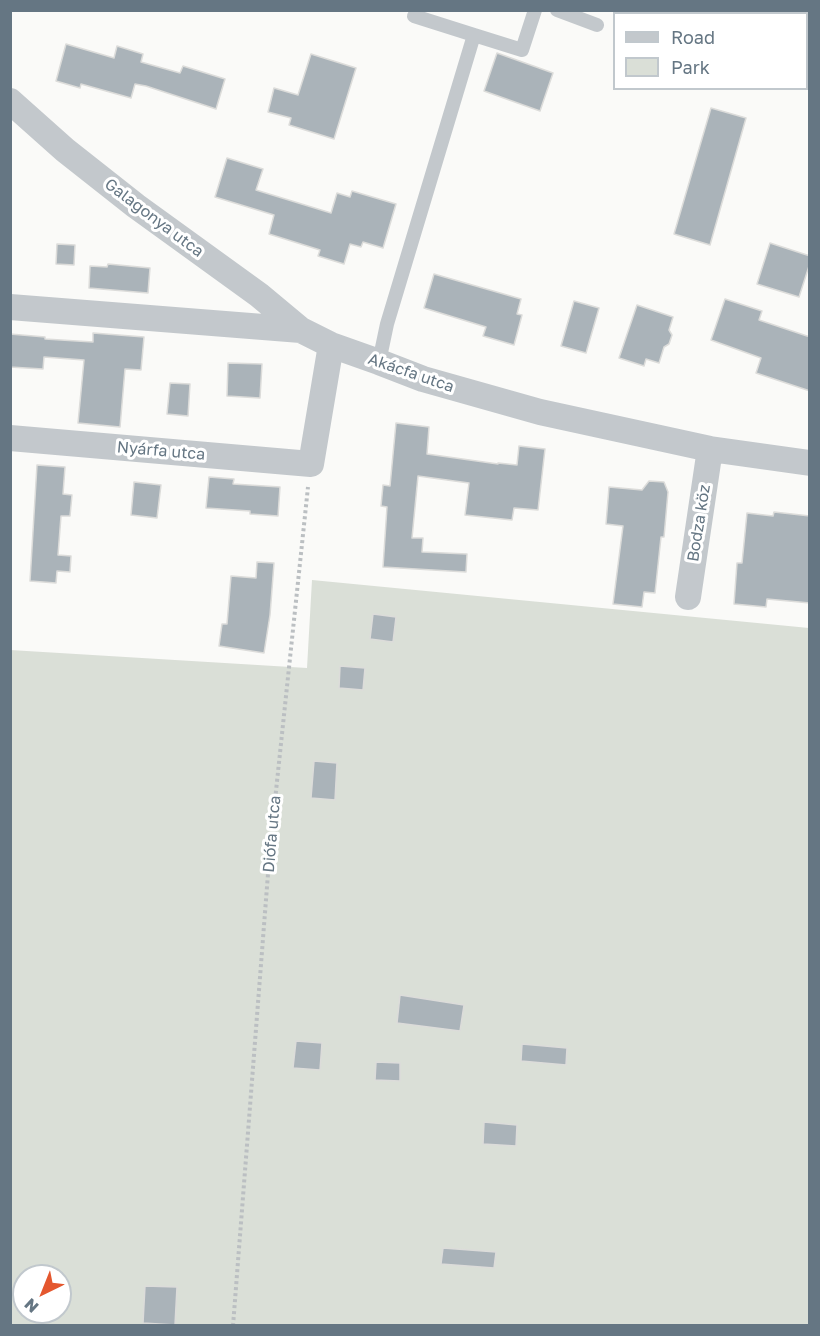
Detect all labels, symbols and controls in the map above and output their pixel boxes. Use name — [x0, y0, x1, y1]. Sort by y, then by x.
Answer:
legend — [613, 12, 808, 90]
text: Road — [671, 26, 715, 48]
text: Park — [671, 56, 710, 78]
street label: Galagonya utca — [101, 175, 207, 261]
street label: Akácfa utca — [366, 349, 456, 397]
street label: Nyárfa utca — [116, 438, 206, 464]
street label: Bodza köz — [683, 483, 715, 563]
street label: Diófa utca — [259, 795, 285, 873]
north arrow — [12, 1264, 72, 1324]
text: N — [20, 1294, 42, 1317]

